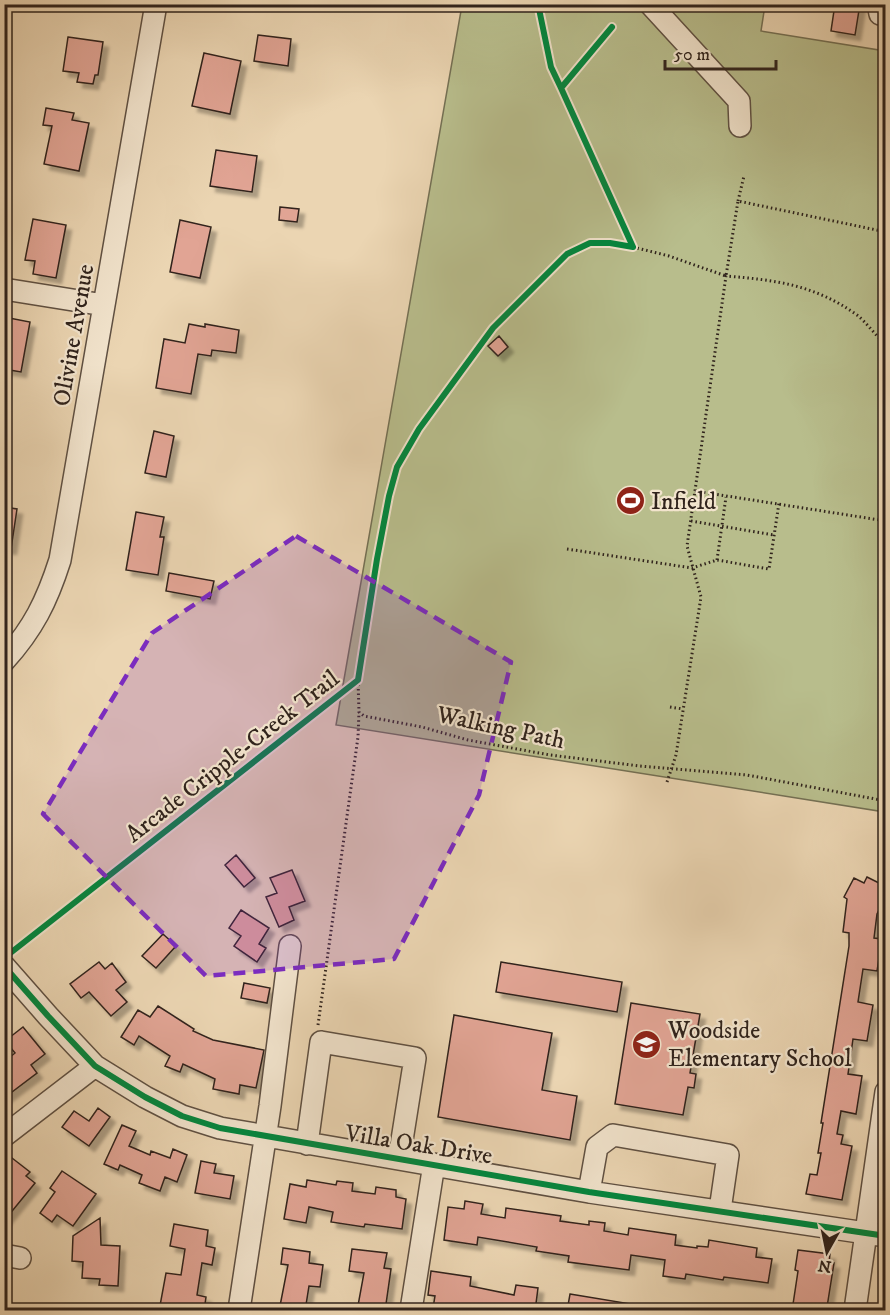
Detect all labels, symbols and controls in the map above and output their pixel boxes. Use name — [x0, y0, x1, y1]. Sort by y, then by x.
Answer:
scale bar — [665, 33, 776, 71]
text: 50 m — [674, 44, 710, 66]
street label: Olivine Avenue — [47, 262, 101, 409]
sports icon: Infield — [614, 485, 646, 517]
place label: Infield — [651, 487, 716, 517]
street label: Arcade Cripple-Creek Trail — [120, 663, 346, 850]
street label: Walking Path — [433, 700, 568, 756]
place label: Woodside Elementary School — [667, 1016, 852, 1074]
school or university icon: Woodside Elementary School — [631, 1028, 663, 1060]
street label: Villa Oak Drive — [342, 1118, 495, 1171]
north arrow — [797, 1222, 857, 1282]
text: N — [817, 1255, 833, 1277]

